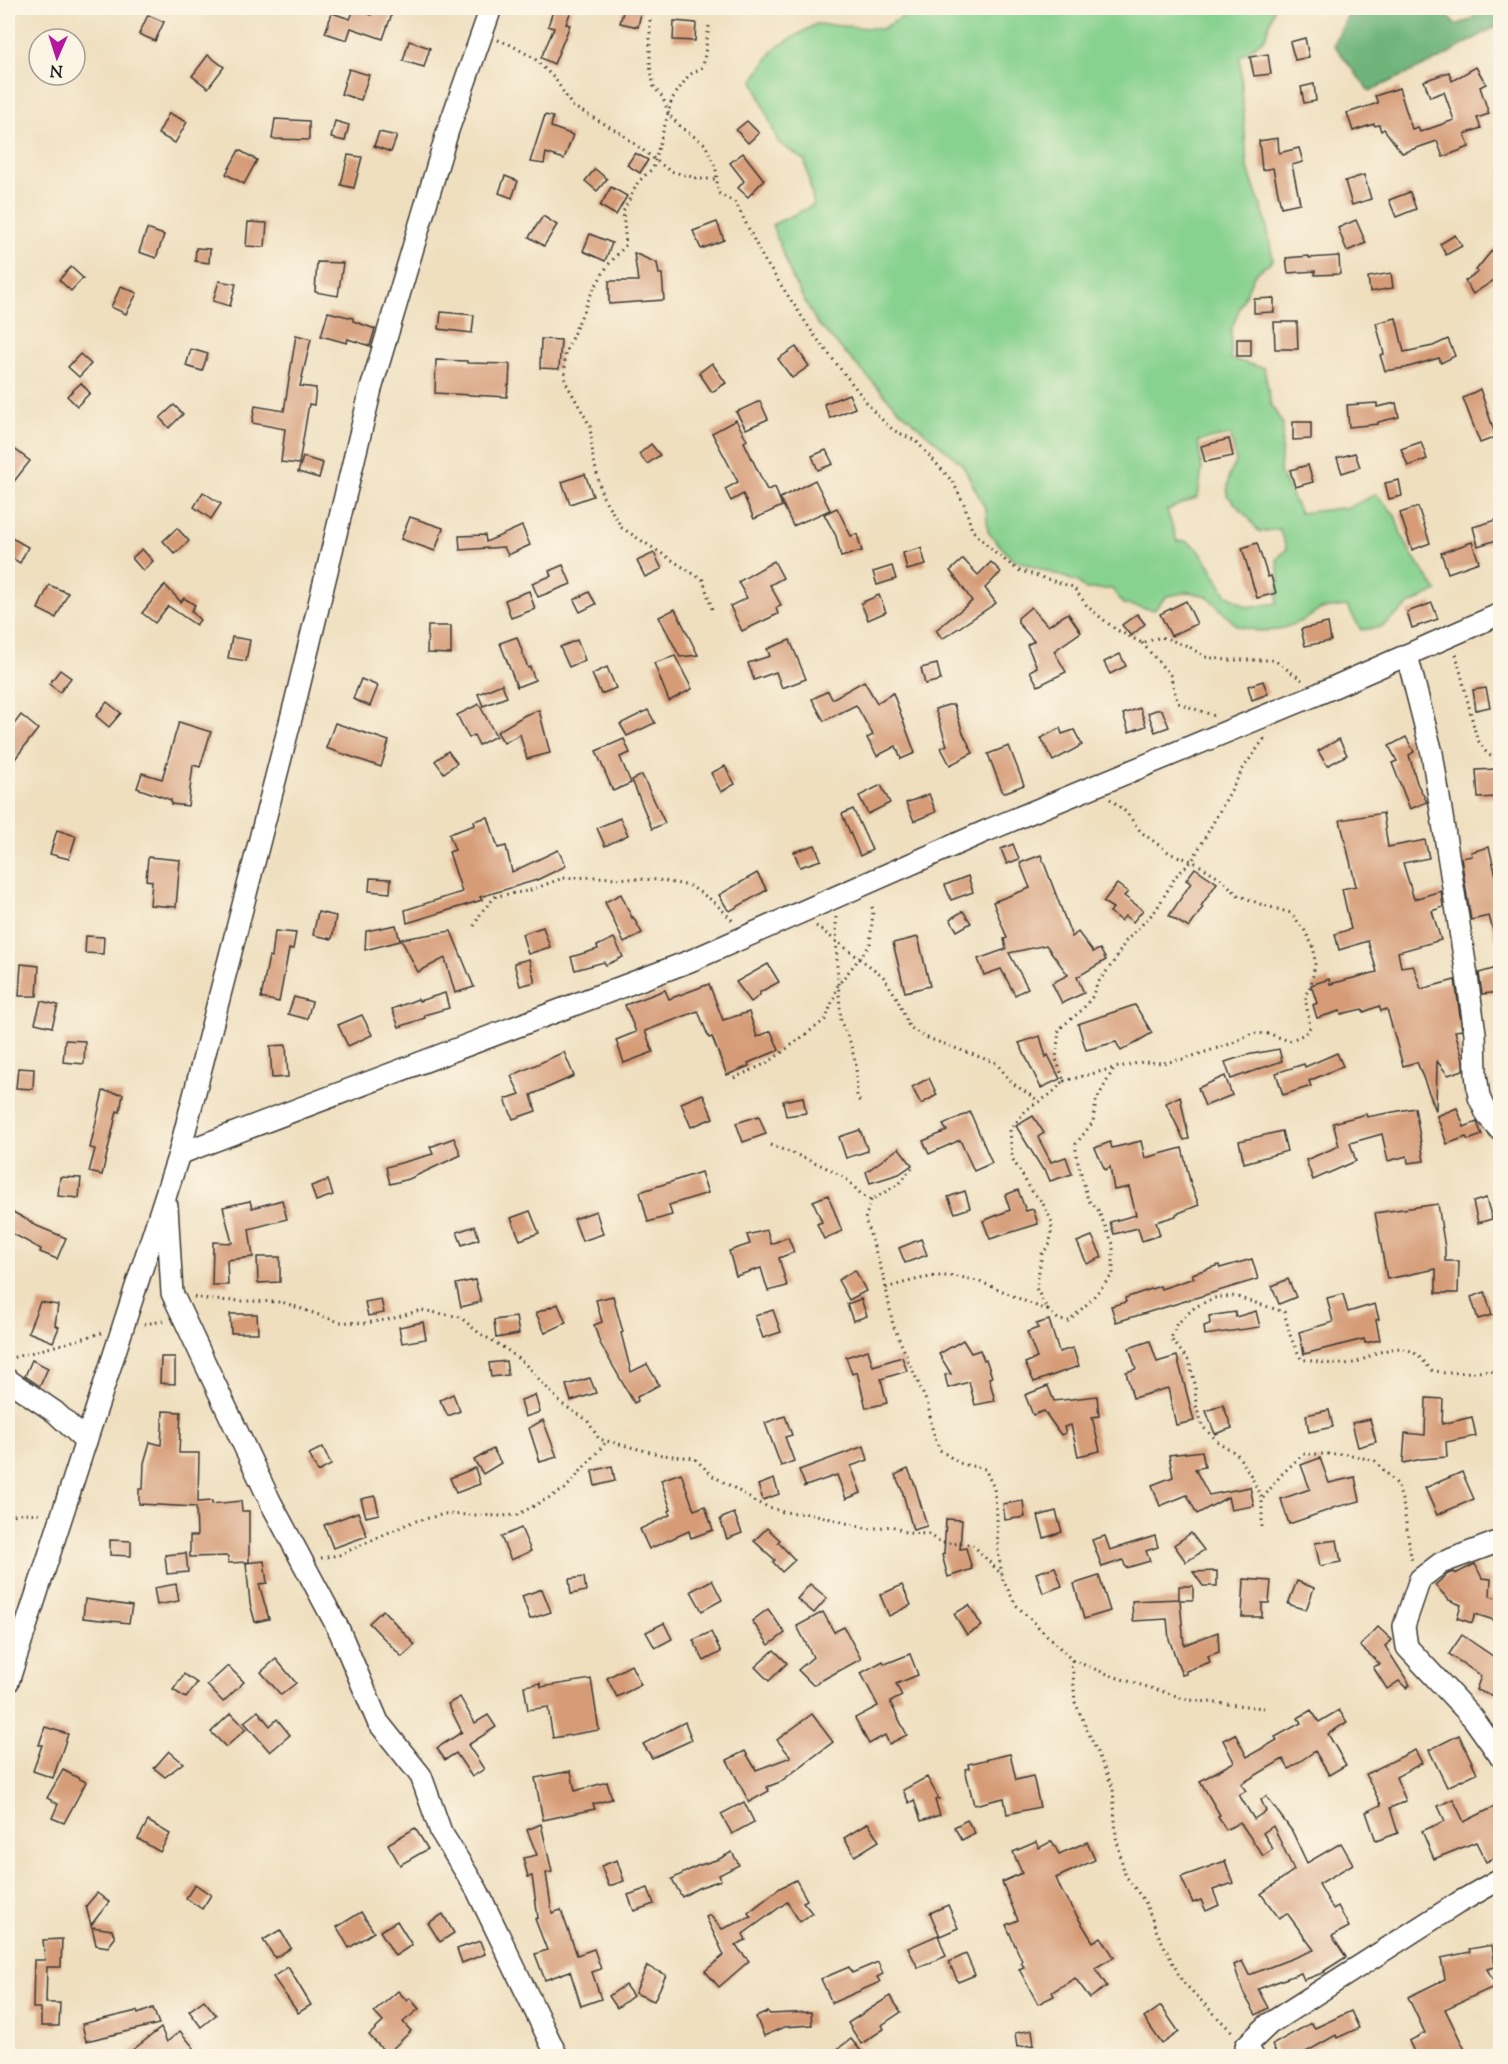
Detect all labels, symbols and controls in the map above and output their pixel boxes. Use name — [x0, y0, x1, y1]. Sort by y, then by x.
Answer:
north arrow — [27, 27, 87, 87]
text: N — [49, 58, 63, 81]

